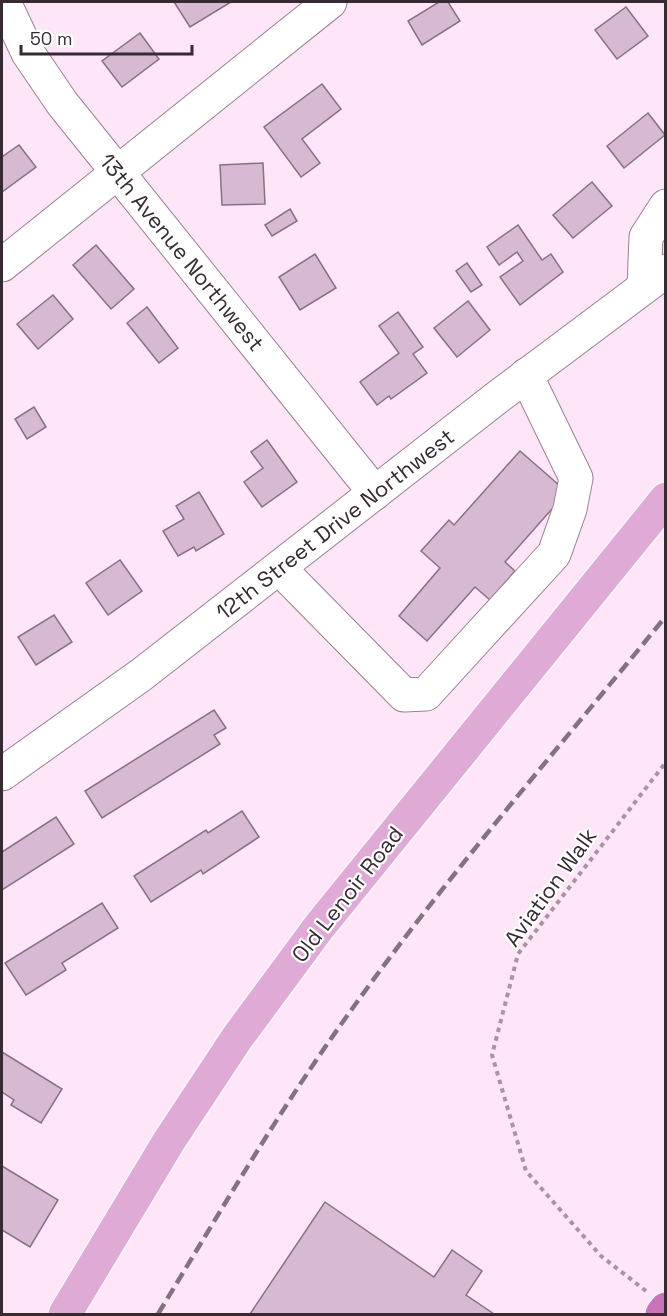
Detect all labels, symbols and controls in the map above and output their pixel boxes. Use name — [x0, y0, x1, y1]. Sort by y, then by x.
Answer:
scale bar — [21, 18, 192, 56]
text: 50 m — [30, 27, 72, 50]
street label: 13th Avenue Northwest — [93, 147, 271, 357]
street label: 12th Street Drive Northwest — [210, 422, 460, 626]
street label: Old Lenoir Road — [285, 820, 409, 968]
street label: Aviation Walk — [498, 822, 602, 952]

